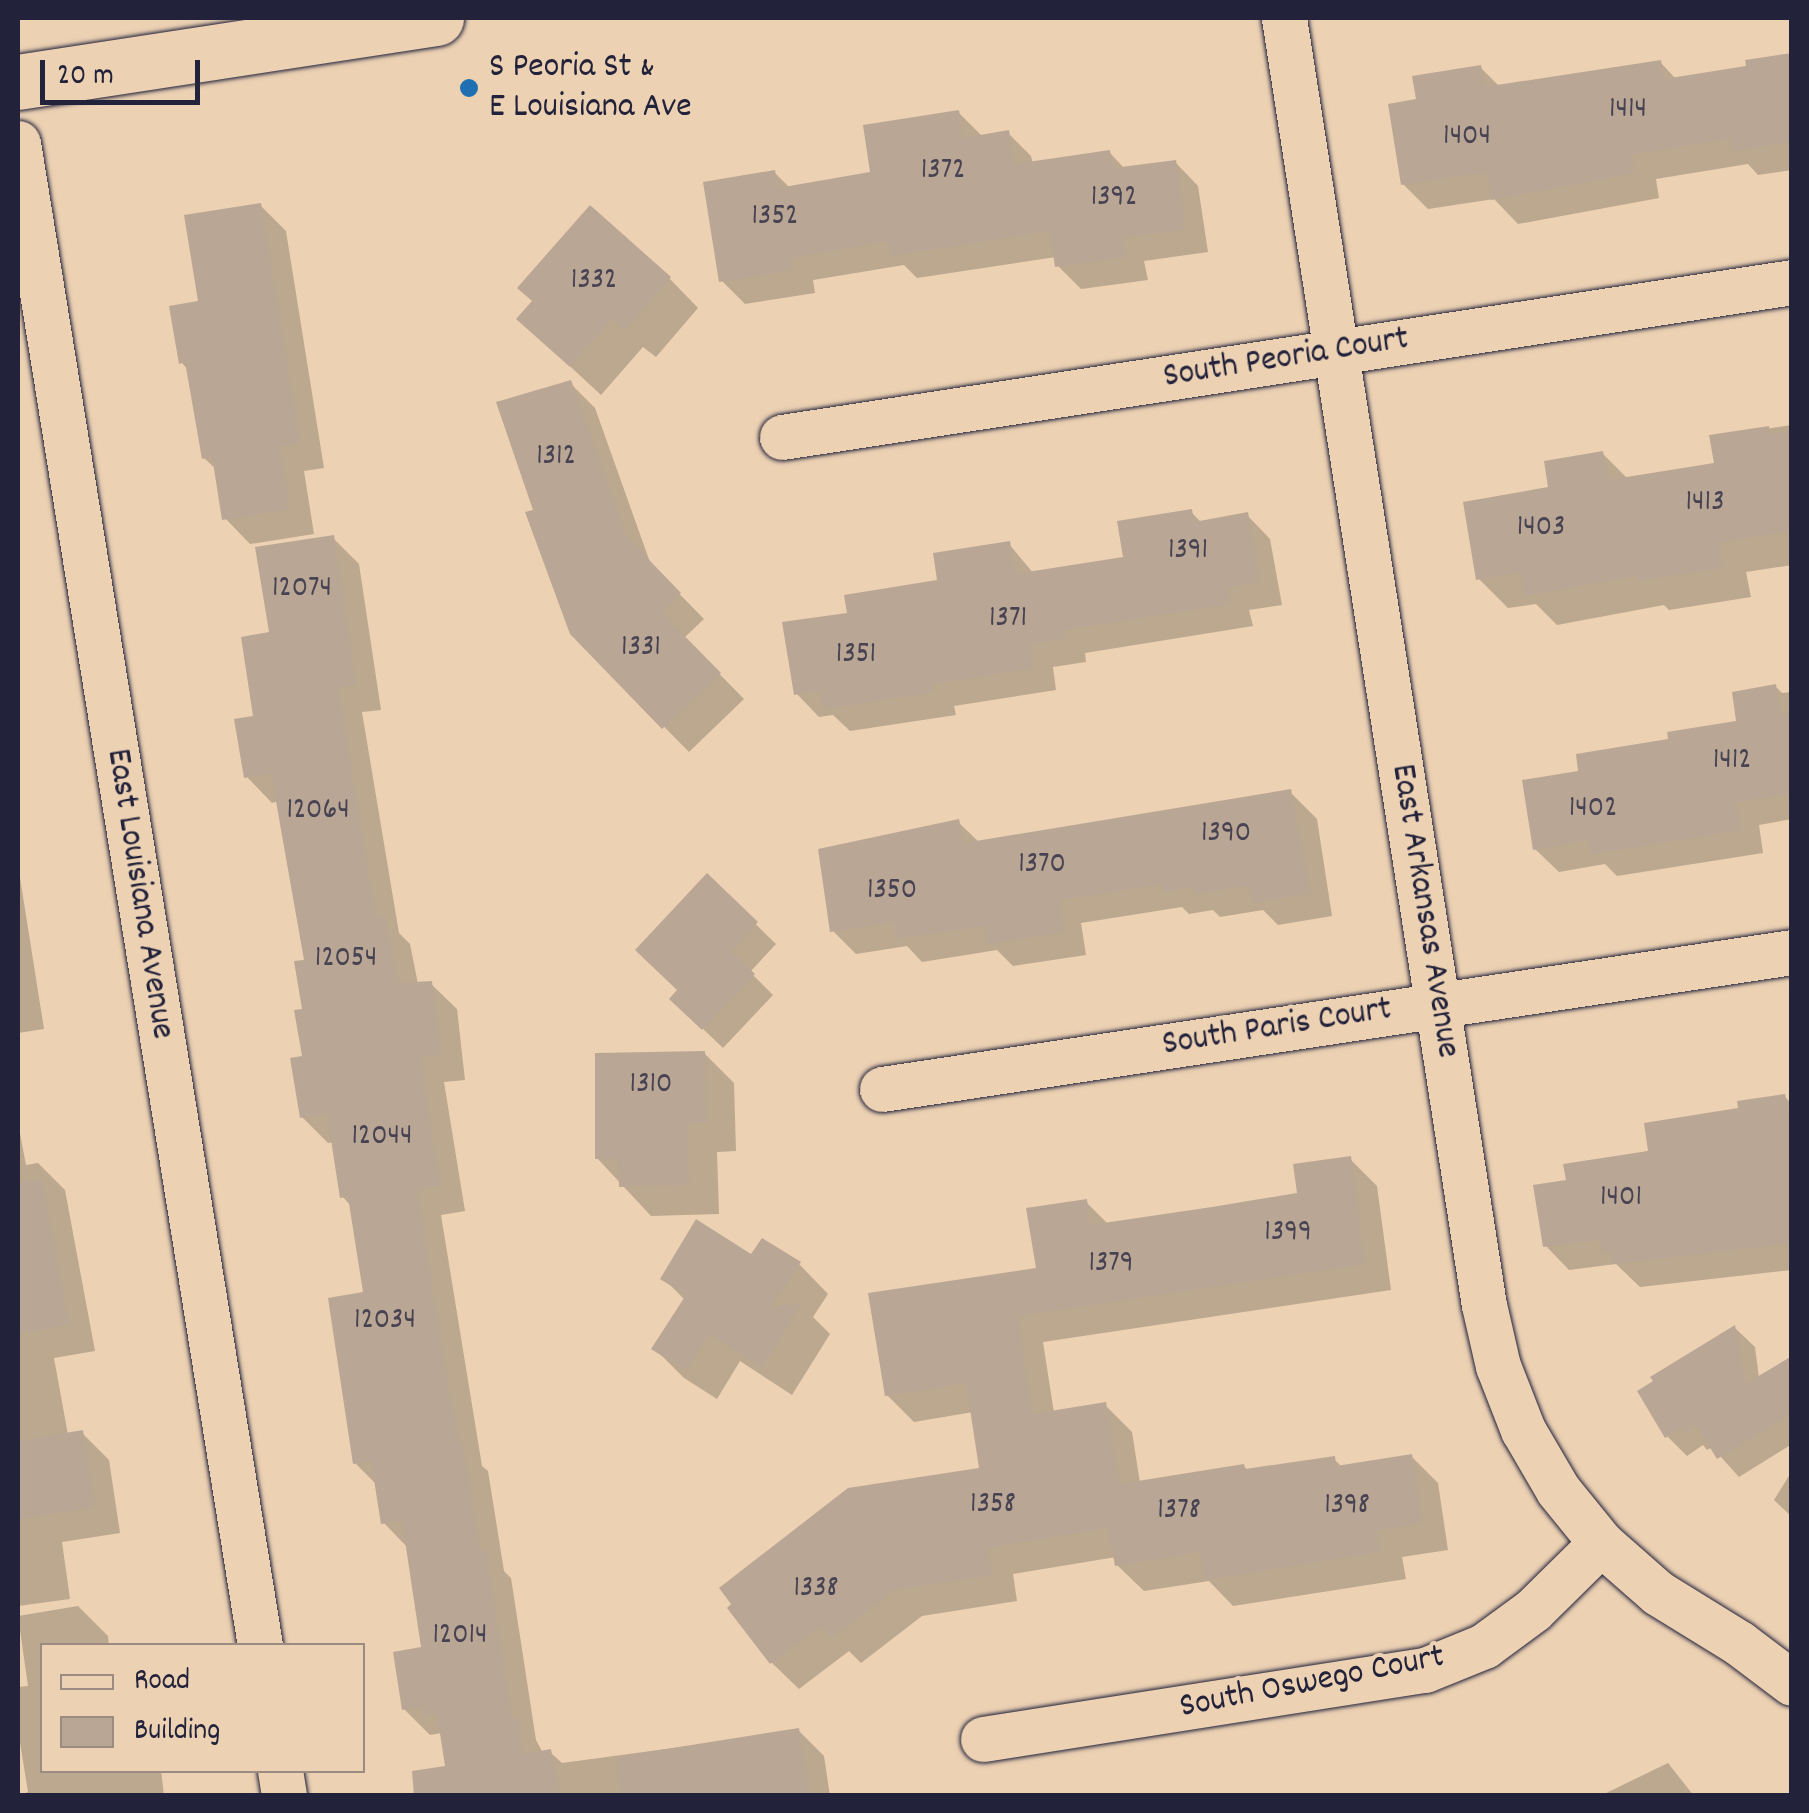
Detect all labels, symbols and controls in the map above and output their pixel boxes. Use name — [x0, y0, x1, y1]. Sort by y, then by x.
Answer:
scale bar — [45, 40, 205, 102]
place label: S Peoria St & E Louisiana Ave — [489, 47, 692, 129]
text: 20 m — [57, 56, 114, 99]
marker: S Peoria St & E Louisiana Ave — [458, 77, 480, 99]
house number: 1414 — [1609, 93, 1647, 129]
house number: 1404 — [1443, 120, 1491, 156]
house number: 1372 — [921, 154, 965, 190]
house number: 1392 — [1091, 181, 1137, 217]
house number: 1352 — [752, 200, 798, 236]
house number: 1332 — [571, 264, 617, 300]
street label: South Peoria Court — [1160, 319, 1412, 399]
house number: 1312 — [536, 440, 576, 476]
house number: 1413 — [1686, 486, 1724, 522]
house number: 1403 — [1517, 511, 1565, 547]
house number: 1391 — [1168, 534, 1208, 570]
house number: 12074 — [272, 572, 332, 608]
house number: 1371 — [989, 602, 1027, 638]
house number: 1331 — [621, 631, 661, 667]
house number: 1351 — [836, 638, 876, 674]
house number: 1412 — [1713, 744, 1751, 780]
street label: East Louisiana Avenue — [95, 746, 183, 1042]
street label: East Arkansas Avenue — [1380, 761, 1468, 1061]
house number: 1402 — [1569, 792, 1617, 828]
house number: 12064 — [286, 794, 350, 830]
house number: 1390 — [1201, 817, 1251, 853]
house number: 1370 — [1018, 848, 1066, 884]
house number: 1350 — [867, 874, 917, 910]
house number: 12054 — [315, 942, 377, 978]
street label: South Paris Court — [1159, 989, 1395, 1067]
house number: 1310 — [630, 1068, 672, 1104]
house number: 12044 — [352, 1120, 412, 1156]
house number: 1401 — [1600, 1181, 1642, 1217]
house number: 1399 — [1264, 1216, 1312, 1252]
house number: 1379 — [1088, 1247, 1134, 1283]
house number: 12034 — [354, 1304, 416, 1340]
house number: 1358 — [970, 1488, 1016, 1524]
house number: 1398 — [1324, 1489, 1370, 1525]
house number: 1378 — [1157, 1494, 1201, 1530]
house number: 1338 — [793, 1572, 839, 1608]
house number: 12014 — [432, 1619, 488, 1655]
street label: South Oswego Court — [1176, 1637, 1448, 1729]
legend — [40, 1643, 365, 1773]
text: Road — [134, 1661, 190, 1704]
text: Building — [134, 1711, 220, 1754]

